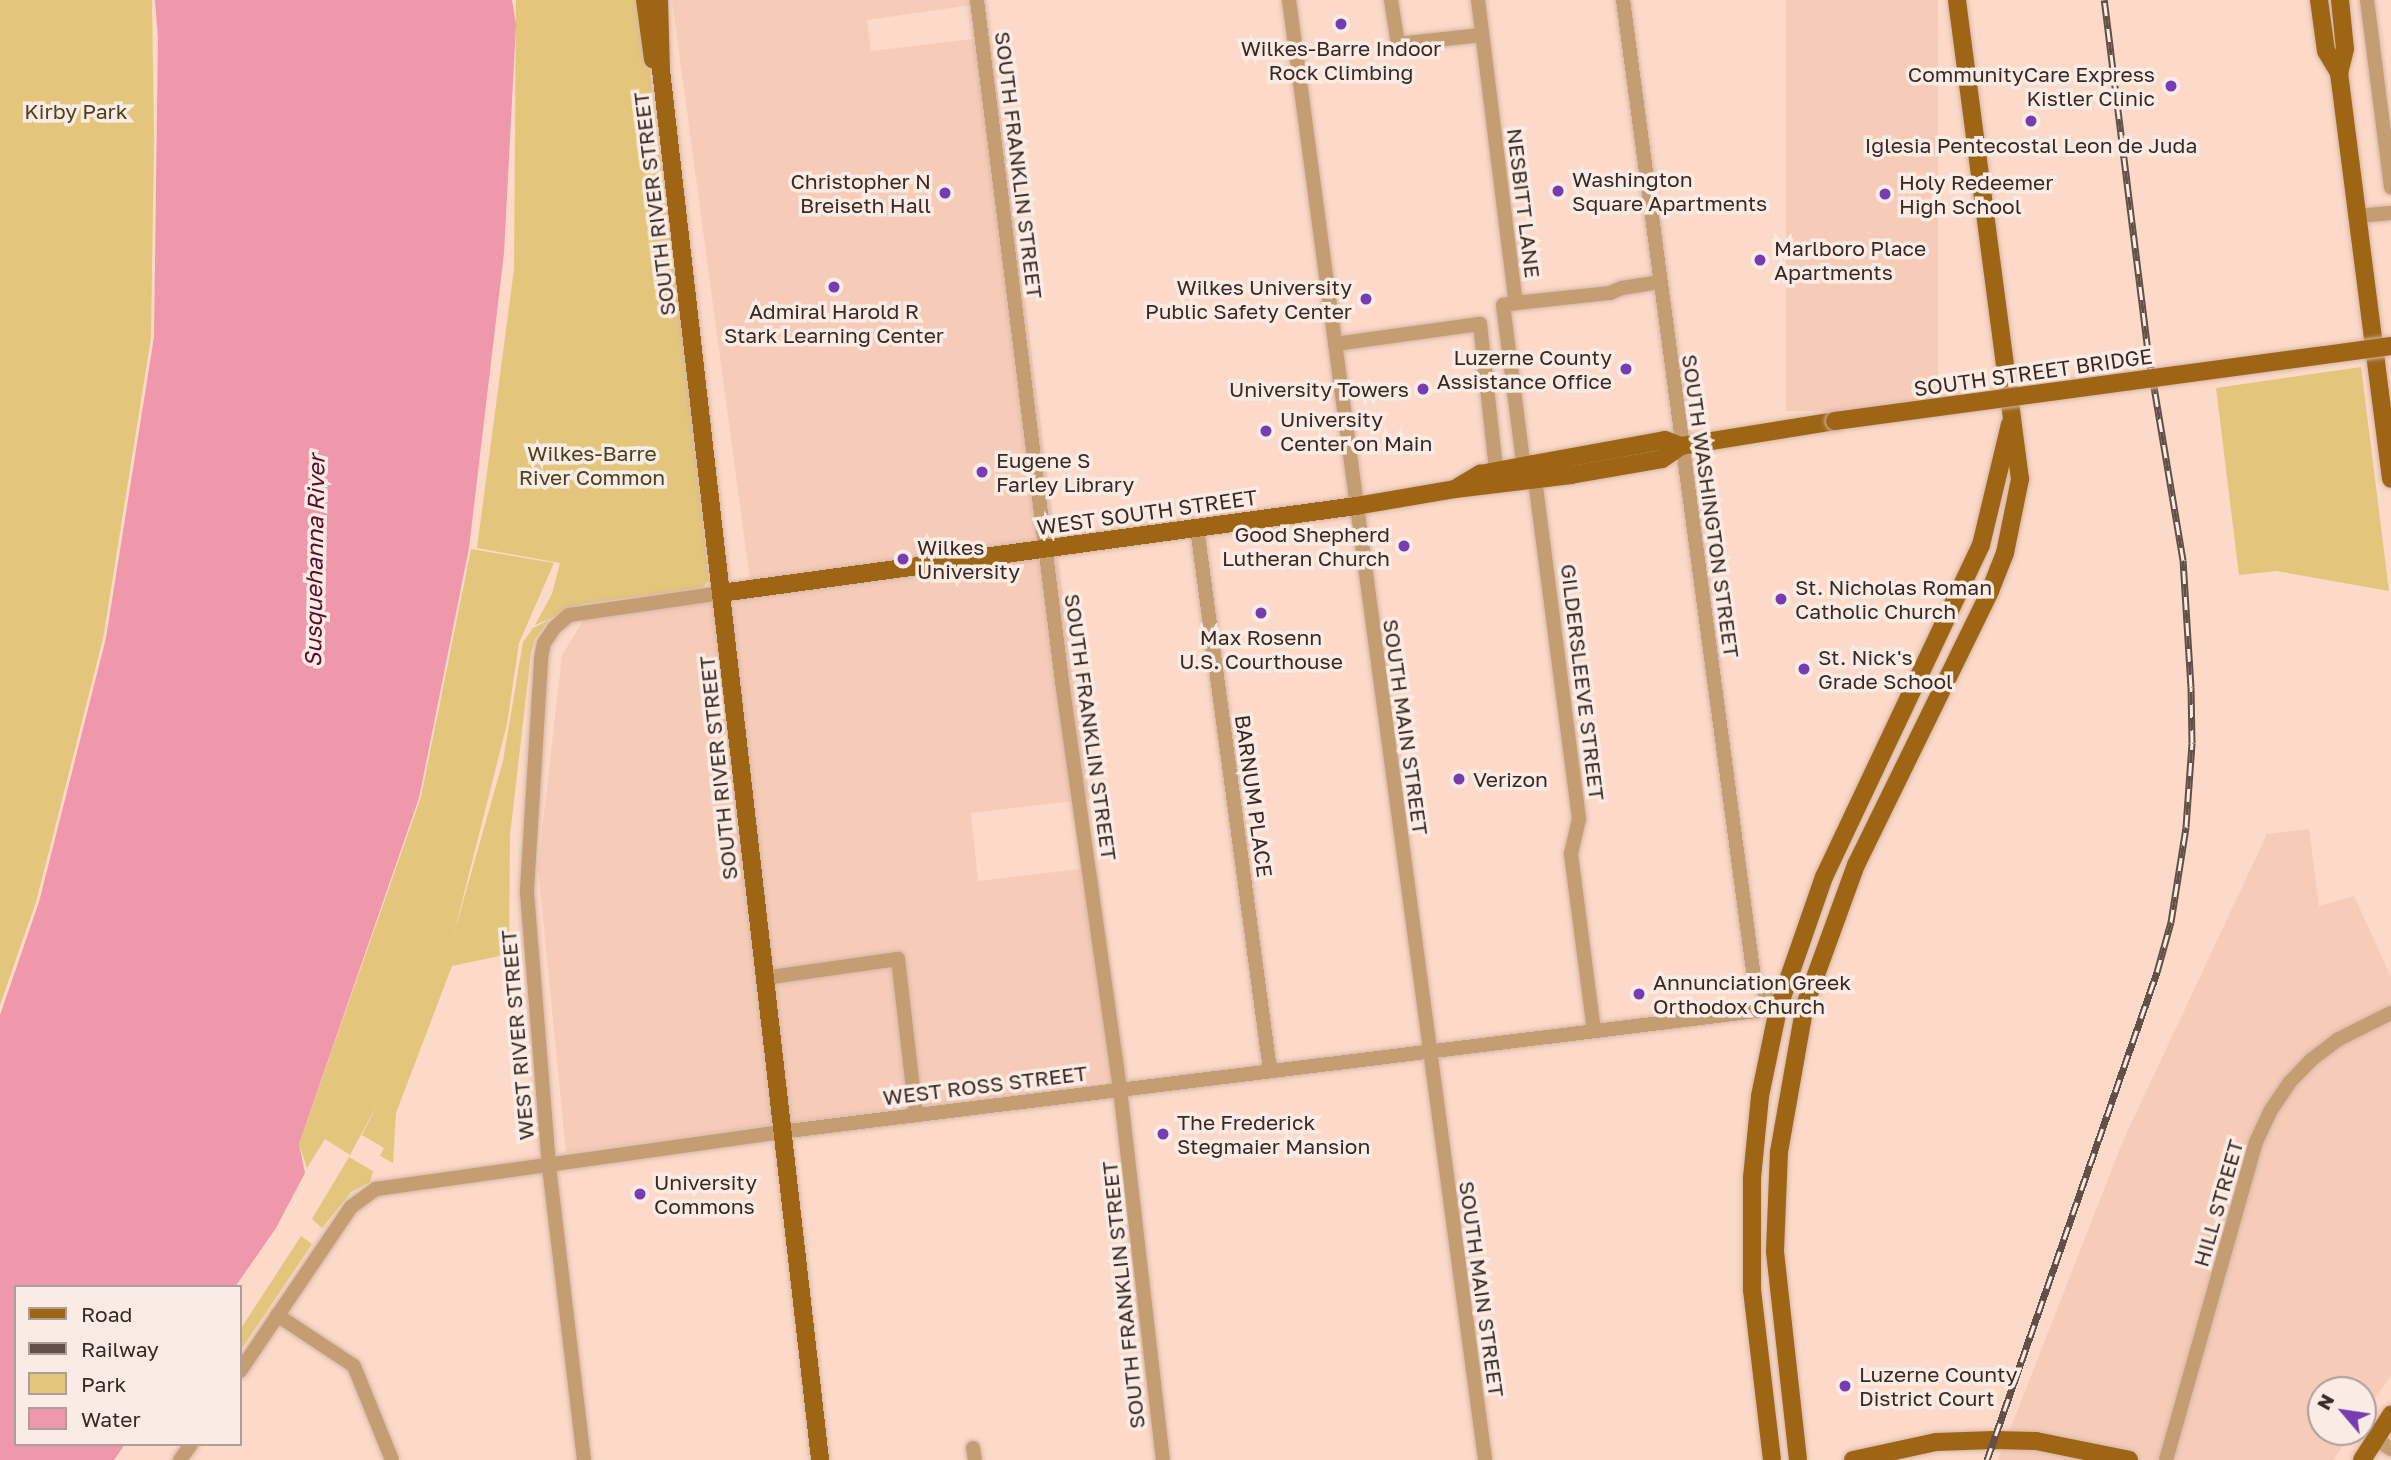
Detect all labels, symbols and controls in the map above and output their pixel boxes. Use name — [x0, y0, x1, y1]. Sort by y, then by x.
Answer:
marker: Wilkes-Barre Indoor Rock Climbing — [1333, 16, 1349, 32]
street label: SOUTH FRANKLIN STREET — [990, 30, 1048, 300]
place label: Wilkes-Barre Indoor Rock Climbing — [1241, 35, 1441, 85]
place label: CommunityCare Express Kistler Clinic — [1908, 61, 2155, 111]
marker: CommunityCare Express Kistler Clinic — [2161, 76, 2181, 96]
street label: SOUTH RIVER STREET — [628, 91, 680, 317]
park label: Kirby Park — [24, 98, 128, 124]
marker: Iglesia Pentecostal Leon de Juda — [2023, 113, 2039, 129]
street label: NESBITT LANE — [1502, 127, 1546, 279]
place label: Iglesia Pentecostal Leon de Juda — [1865, 132, 2197, 158]
place label: Washington Square Apartments — [1572, 166, 1767, 216]
place label: Christopher N Breiseth Hall — [790, 168, 931, 218]
place label: Holy Redeemer High School — [1899, 169, 2053, 219]
marker: Washington Square Apartments — [1550, 183, 1566, 199]
marker: Christopher N Breiseth Hall — [937, 185, 953, 201]
marker: Holy Redeemer High School — [1877, 186, 1893, 202]
place label: Marlboro Place Apartments — [1774, 235, 1926, 285]
marker: Marlboro Place Apartments — [1752, 252, 1768, 268]
place label: Wilkes University Public Safety Center — [1145, 274, 1352, 324]
marker: Admiral Harold R Stark Learning Center — [826, 279, 842, 295]
marker: Wilkes University Public Safety Center — [1358, 291, 1374, 307]
place label: Admiral Harold R Stark Learning Center — [724, 298, 944, 348]
street label: SOUTH STREET BRIDGE — [1912, 343, 2154, 401]
place label: Luzerne County Assistance Office — [1437, 344, 1612, 394]
street label: SOUTH WASHINGTON STREET — [1677, 353, 1745, 659]
marker: Luzerne County Assistance Office — [1618, 361, 1634, 377]
place label: University Towers — [1229, 376, 1409, 402]
marker: University Towers — [1415, 381, 1431, 397]
place label: University Center on Main — [1280, 406, 1432, 456]
marker: University Center on Main — [1258, 423, 1274, 439]
park label: Wilkes-Barre River Common — [519, 440, 665, 490]
place label: Eugene S Farley Library — [996, 447, 1134, 497]
water label: Susquehanna River — [298, 454, 330, 668]
marker: Eugene S Farley Library — [974, 464, 990, 480]
street label: WEST SOUTH STREET — [1035, 484, 1259, 540]
place label: Good Shepherd Lutheran Church — [1222, 521, 1390, 571]
place label: Wilkes University — [917, 534, 1020, 584]
marker: Good Shepherd Lutheran Church — [1396, 538, 1412, 554]
marker: Wilkes University — [895, 551, 911, 567]
street label: GILDERSLEEVE STREET — [1556, 562, 1610, 802]
place label: St. Nicholas Roman Catholic Church — [1795, 574, 1992, 624]
marker: St. Nicholas Roman Catholic Church — [1773, 591, 1789, 607]
street label: SOUTH FRANKLIN STREET — [1060, 592, 1122, 862]
marker: Max Rosenn U.S. Courthouse — [1253, 605, 1269, 621]
street label: SOUTH MAIN STREET — [1378, 617, 1434, 837]
place label: Max Rosenn U.S. Courthouse — [1179, 624, 1343, 674]
place label: St. Nick's Grade School — [1818, 644, 1953, 694]
street label: SOUTH RIVER STREET — [694, 655, 742, 881]
marker: St. Nick's Grade School — [1796, 661, 1812, 677]
street label: BARNUM PLACE — [1230, 713, 1278, 879]
place label: Verizon — [1473, 766, 1548, 792]
marker: Verizon — [1451, 771, 1467, 787]
street label: WEST RIVER STREET — [495, 929, 539, 1141]
place label: Annunciation Greek Orthodox Church — [1653, 969, 1851, 1019]
marker: Annunciation Greek Orthodox Church — [1631, 986, 1647, 1002]
street label: WEST ROSS STREET — [881, 1060, 1089, 1110]
place label: The Frederick Stegmaier Mansion — [1177, 1109, 1370, 1159]
marker: The Frederick Stegmaier Mansion — [1155, 1126, 1171, 1142]
street label: HILL STREET — [2188, 1137, 2248, 1269]
street label: SOUTH FRANKLIN STREET — [1096, 1160, 1150, 1430]
place label: University Commons — [654, 1169, 757, 1219]
street label: SOUTH MAIN STREET — [1454, 1179, 1510, 1399]
marker: University Commons — [632, 1186, 648, 1202]
legend — [14, 1285, 242, 1446]
text: Road — [81, 1301, 132, 1327]
text: Railway — [81, 1336, 159, 1362]
place label: Luzerne County District Court — [1859, 1361, 2018, 1411]
text: Park — [81, 1371, 126, 1397]
north arrow — [2307, 1376, 2377, 1446]
marker: Luzerne County District Court — [1837, 1378, 1853, 1394]
text: N — [2311, 1390, 2339, 1413]
text: Water — [81, 1406, 141, 1432]

